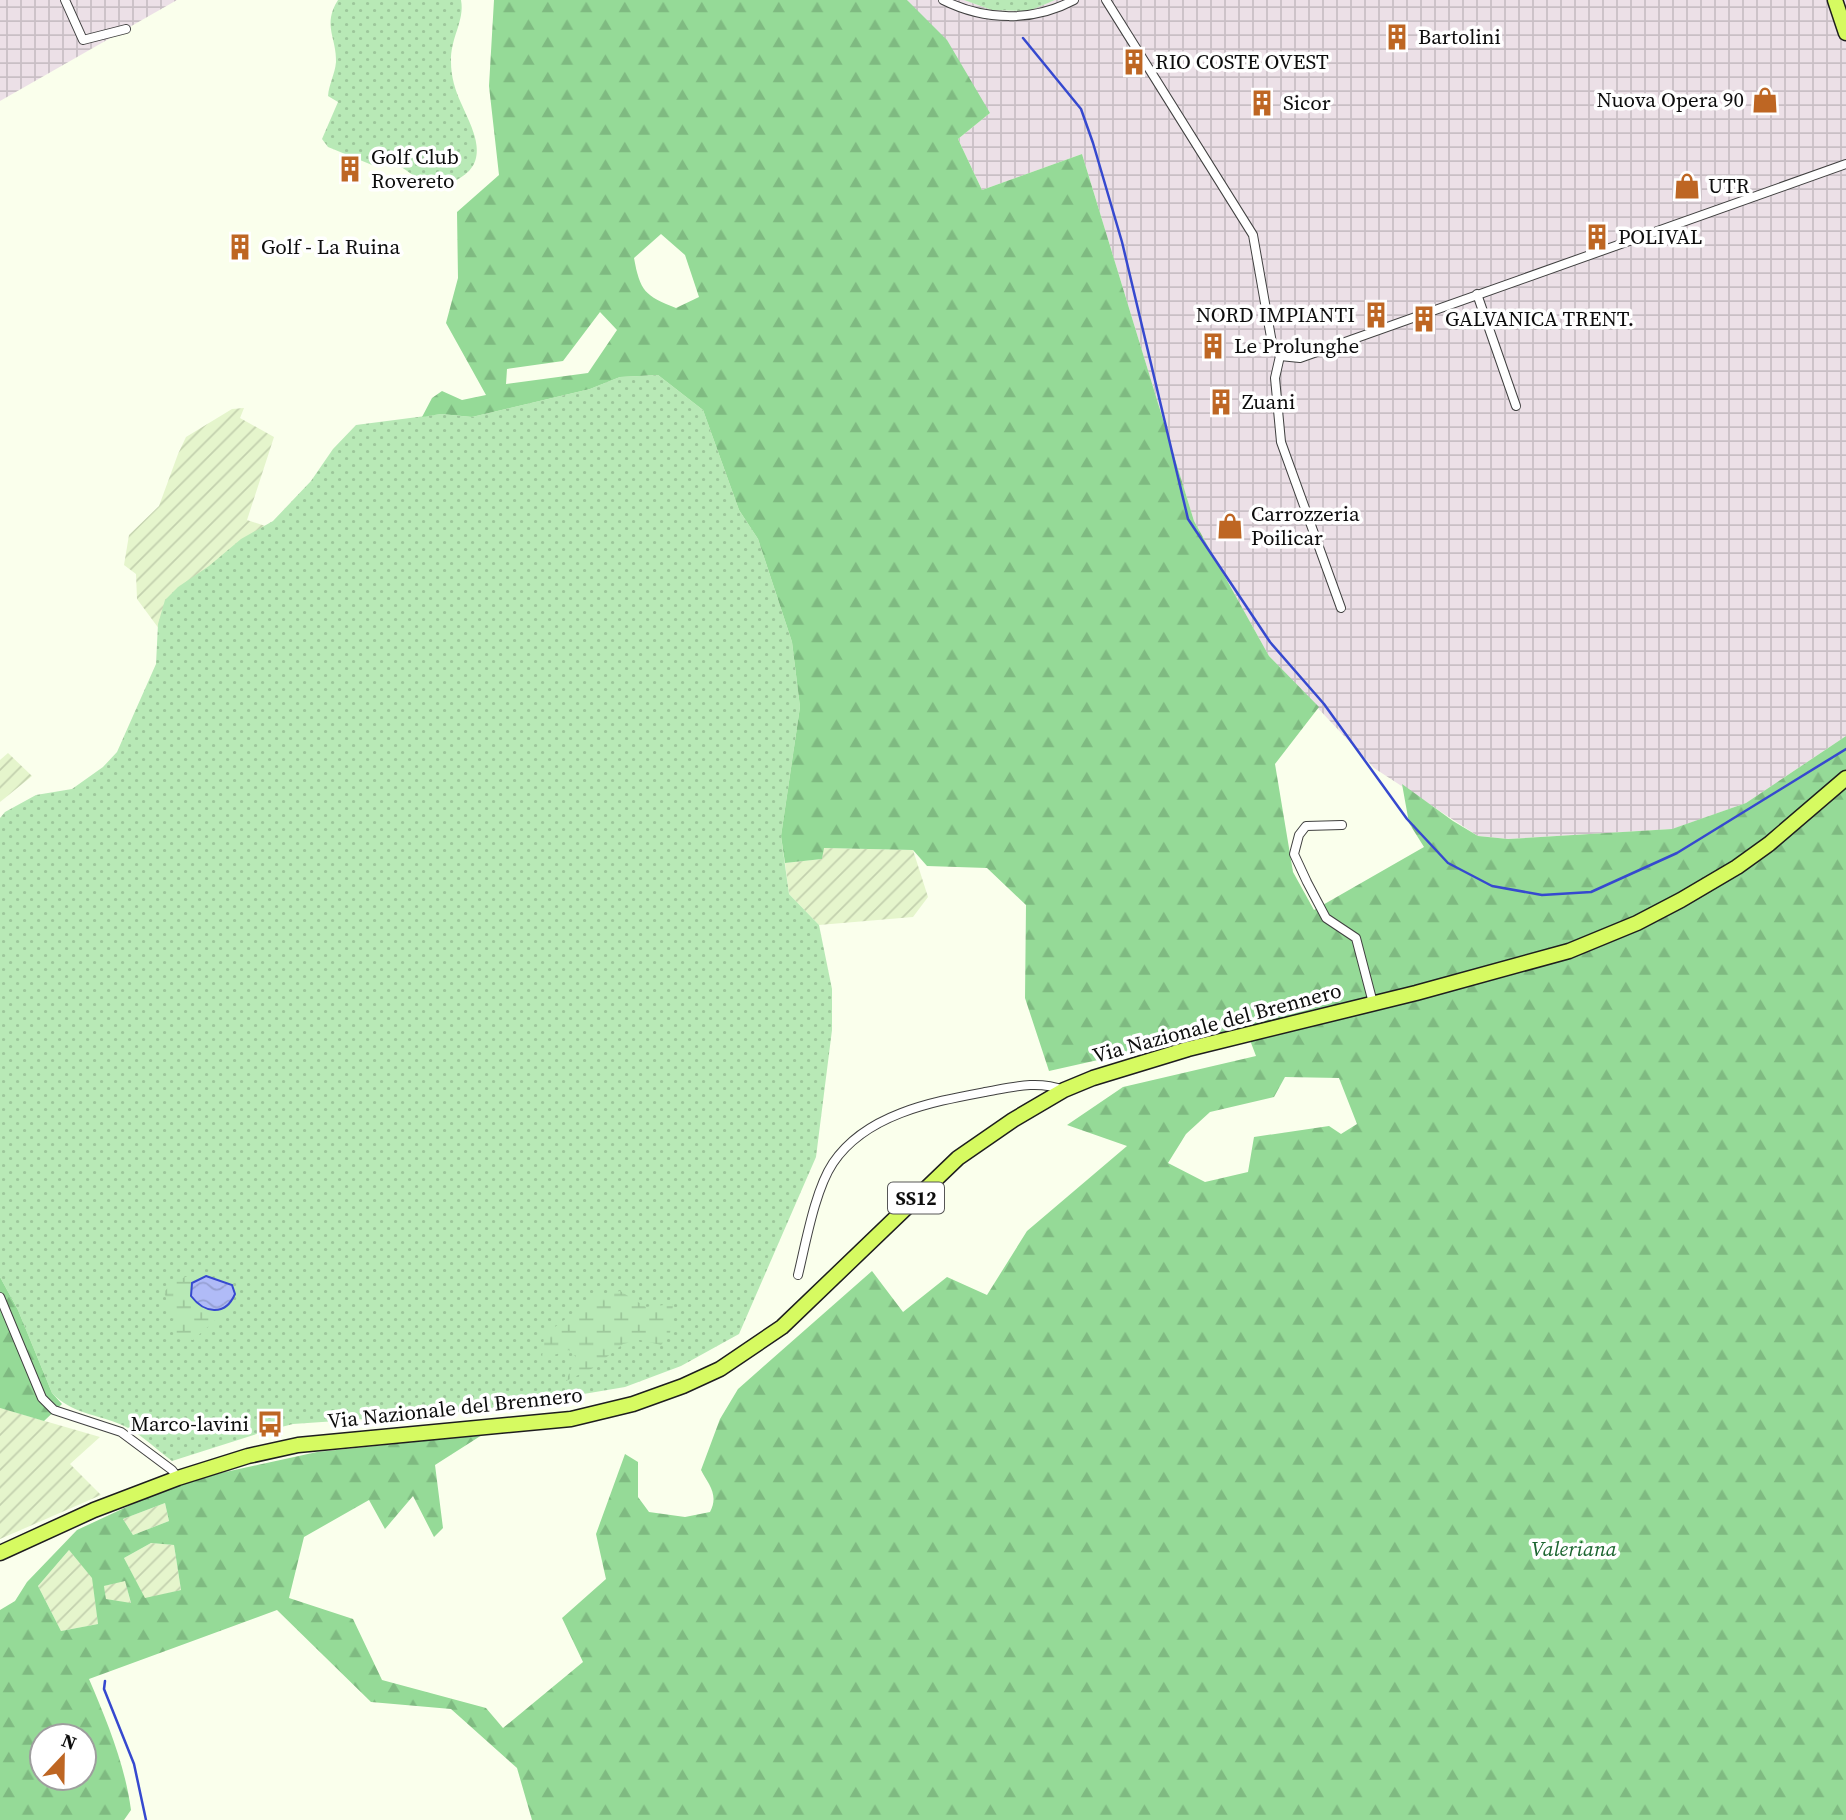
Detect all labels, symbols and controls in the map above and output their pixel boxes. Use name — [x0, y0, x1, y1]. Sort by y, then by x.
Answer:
building icon: Bartolini — [1382, 22, 1412, 52]
place label: Bartolini — [1418, 22, 1501, 51]
building icon: RIO COSTE OVEST — [1119, 47, 1149, 77]
place label: RIO COSTE OVEST — [1155, 47, 1329, 76]
place label: Nuova Opera 90 — [1597, 85, 1744, 114]
shop icon: Nuova Opera 90 — [1750, 85, 1780, 115]
building icon: Sicor — [1247, 88, 1277, 118]
place label: Sicor — [1283, 88, 1331, 117]
place label: Golf Club Rovereto — [371, 142, 459, 195]
building icon: Golf Club Rovereto — [335, 154, 365, 184]
shop icon: UTR — [1672, 171, 1702, 201]
place label: UTR — [1708, 171, 1750, 200]
building icon: POLIVAL — [1582, 222, 1612, 252]
place label: POLIVAL — [1618, 222, 1703, 251]
building icon: Golf - La Ruina — [225, 232, 255, 262]
place label: Golf - La Ruina — [261, 232, 400, 261]
place label: NORD IMPIANTI — [1196, 300, 1355, 329]
building icon: NORD IMPIANTI — [1361, 300, 1391, 330]
building icon: GALVANICA TRENT. — [1409, 304, 1439, 334]
place label: GALVANICA TRENT. — [1445, 304, 1634, 333]
building icon: Le Prolunghe — [1198, 331, 1228, 361]
place label: Le Prolunghe — [1234, 331, 1359, 360]
building icon: Zuani — [1206, 387, 1236, 417]
place label: Zuani — [1242, 387, 1295, 416]
place label: Carrozzeria Poilicar — [1251, 499, 1360, 552]
shop icon: Carrozzeria Poilicar — [1215, 511, 1245, 541]
street label: Via Nazionale del Brennero — [1089, 975, 1344, 1070]
road number: SS12 — [888, 1182, 944, 1214]
street label: Via Nazionale del Brennero — [326, 1380, 584, 1435]
place label: Marco-lavini — [131, 1409, 249, 1438]
bus stop icon: Marco-lavini — [255, 1409, 285, 1439]
park label: Valeriana — [1531, 1534, 1617, 1563]
north arrow — [28, 1722, 98, 1792]
text: N — [58, 1727, 81, 1756]

